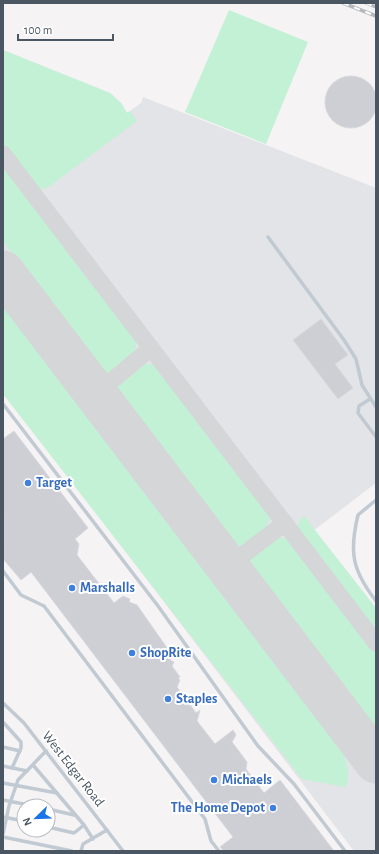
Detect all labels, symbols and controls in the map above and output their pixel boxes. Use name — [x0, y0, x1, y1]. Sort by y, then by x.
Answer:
scale bar — [18, 16, 113, 42]
text: 100 m — [24, 24, 52, 36]
place label: Target — [36, 476, 72, 490]
marker: Target — [23, 478, 33, 488]
place label: Marshalls — [80, 581, 135, 595]
marker: Marshalls — [67, 583, 77, 593]
place label: ShopRite — [140, 646, 192, 660]
marker: ShopRite — [127, 648, 137, 658]
place label: Staples — [176, 692, 217, 706]
marker: Staples — [163, 694, 173, 704]
street label: West Edgar Road — [39, 729, 107, 809]
place label: Michaels — [222, 773, 272, 787]
marker: Michaels — [209, 775, 219, 785]
north arrow — [16, 798, 56, 838]
place label: The Home Depot — [171, 801, 265, 815]
marker: The Home Depot — [268, 803, 278, 813]
text: N — [21, 816, 34, 827]

